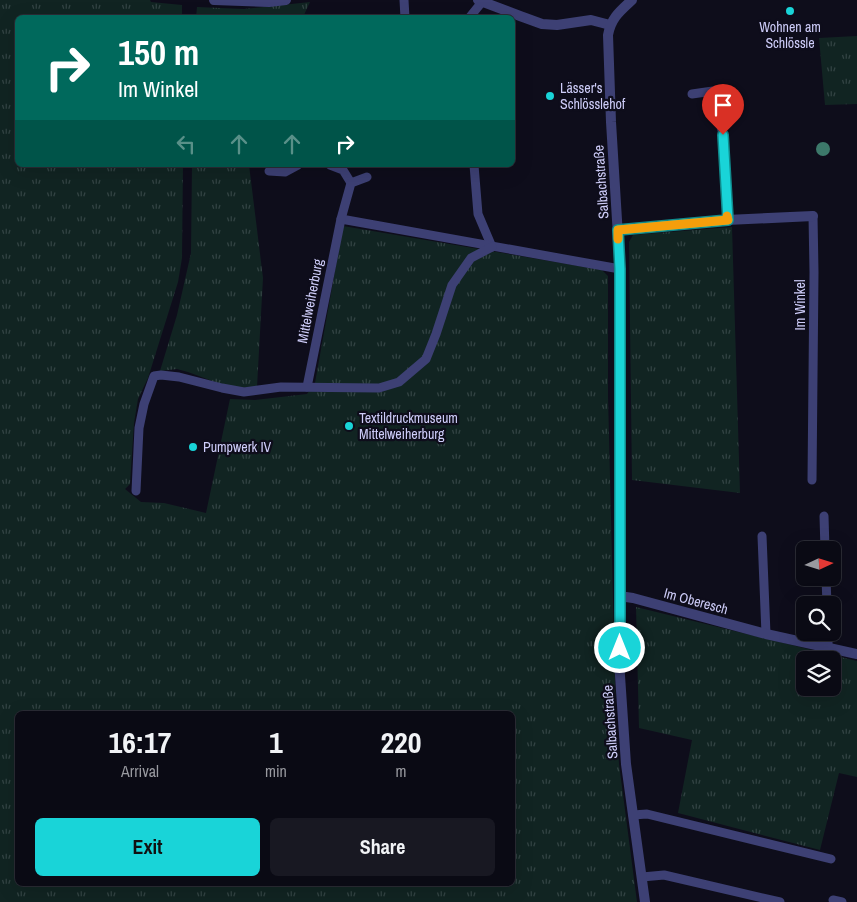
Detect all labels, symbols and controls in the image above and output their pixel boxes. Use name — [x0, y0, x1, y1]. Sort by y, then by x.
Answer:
marker: Wohnen am Schlössle — [784, 5, 796, 17]
place label: Wohnen am Schlössle — [759, 18, 821, 52]
text: 150 m — [118, 29, 199, 76]
icon: right — [35, 35, 100, 100]
text: Im Winkel — [118, 74, 198, 104]
place label: Lässer's Schlösslehof — [560, 79, 626, 113]
pin — [702, 84, 744, 135]
marker: Lässer's Schlösslehof — [544, 90, 556, 102]
icon: arrive — [709, 91, 737, 119]
icon: left — [172, 130, 200, 158]
icon: ahead — [225, 130, 253, 158]
icon: ahead — [278, 130, 306, 158]
icon: right — [331, 130, 359, 158]
street label: Salbachstraße — [589, 144, 613, 220]
street label: Mittelweiherburg — [293, 257, 327, 345]
street label: Im Winkel — [791, 279, 809, 331]
place label: Textildruckmuseum Mittelweiherburg — [359, 409, 458, 443]
marker: Textildruckmuseum Mittelweiherburg — [343, 420, 355, 432]
place label: Pumpwerk IV — [203, 438, 272, 456]
marker: Pumpwerk IV — [187, 441, 199, 453]
north arrow — [796, 541, 841, 586]
map controls — [796, 541, 841, 696]
street label: Im Oberesch — [662, 584, 730, 618]
button: search — [796, 596, 841, 641]
position arrow — [593, 621, 645, 673]
button: layers — [796, 651, 841, 696]
street label: Salbachstraße — [598, 684, 622, 760]
text: 16:17 — [109, 722, 171, 762]
text: 1 — [269, 722, 283, 762]
text: 220 — [380, 722, 421, 762]
text: Arrival — [121, 760, 159, 782]
text: min — [265, 760, 287, 782]
text: m — [395, 760, 406, 782]
button: Exit — [35, 818, 260, 876]
button: Share — [270, 818, 495, 876]

